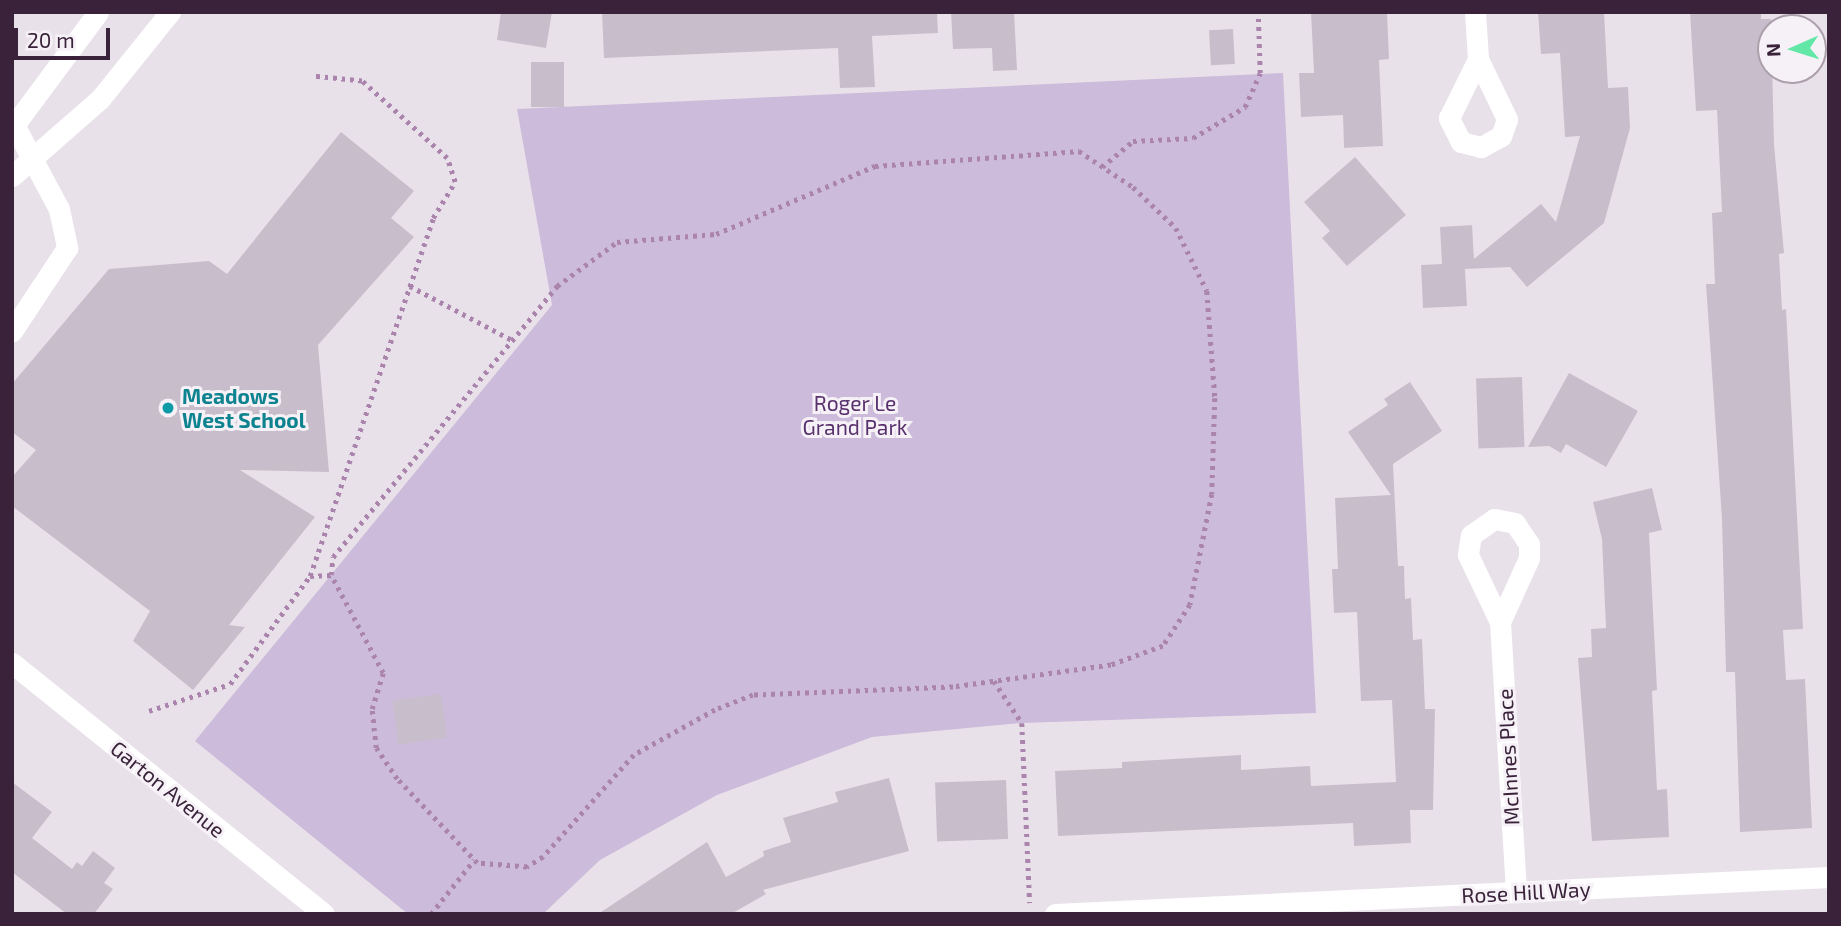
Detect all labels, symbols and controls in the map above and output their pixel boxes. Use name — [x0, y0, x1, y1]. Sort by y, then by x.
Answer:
scale bar — [18, 14, 114, 58]
north arrow — [1757, 14, 1827, 84]
text: 20 m — [27, 27, 75, 52]
text: N — [1761, 43, 1784, 57]
place label: Meadows West School — [182, 383, 306, 433]
park label: Roger Le Grand Park — [803, 390, 907, 440]
marker: Meadows West School — [160, 400, 176, 416]
street label: McInnes Place — [1492, 688, 1524, 826]
street label: Garton Avenue — [106, 735, 230, 843]
street label: Rose Hill Way — [1460, 876, 1592, 908]

